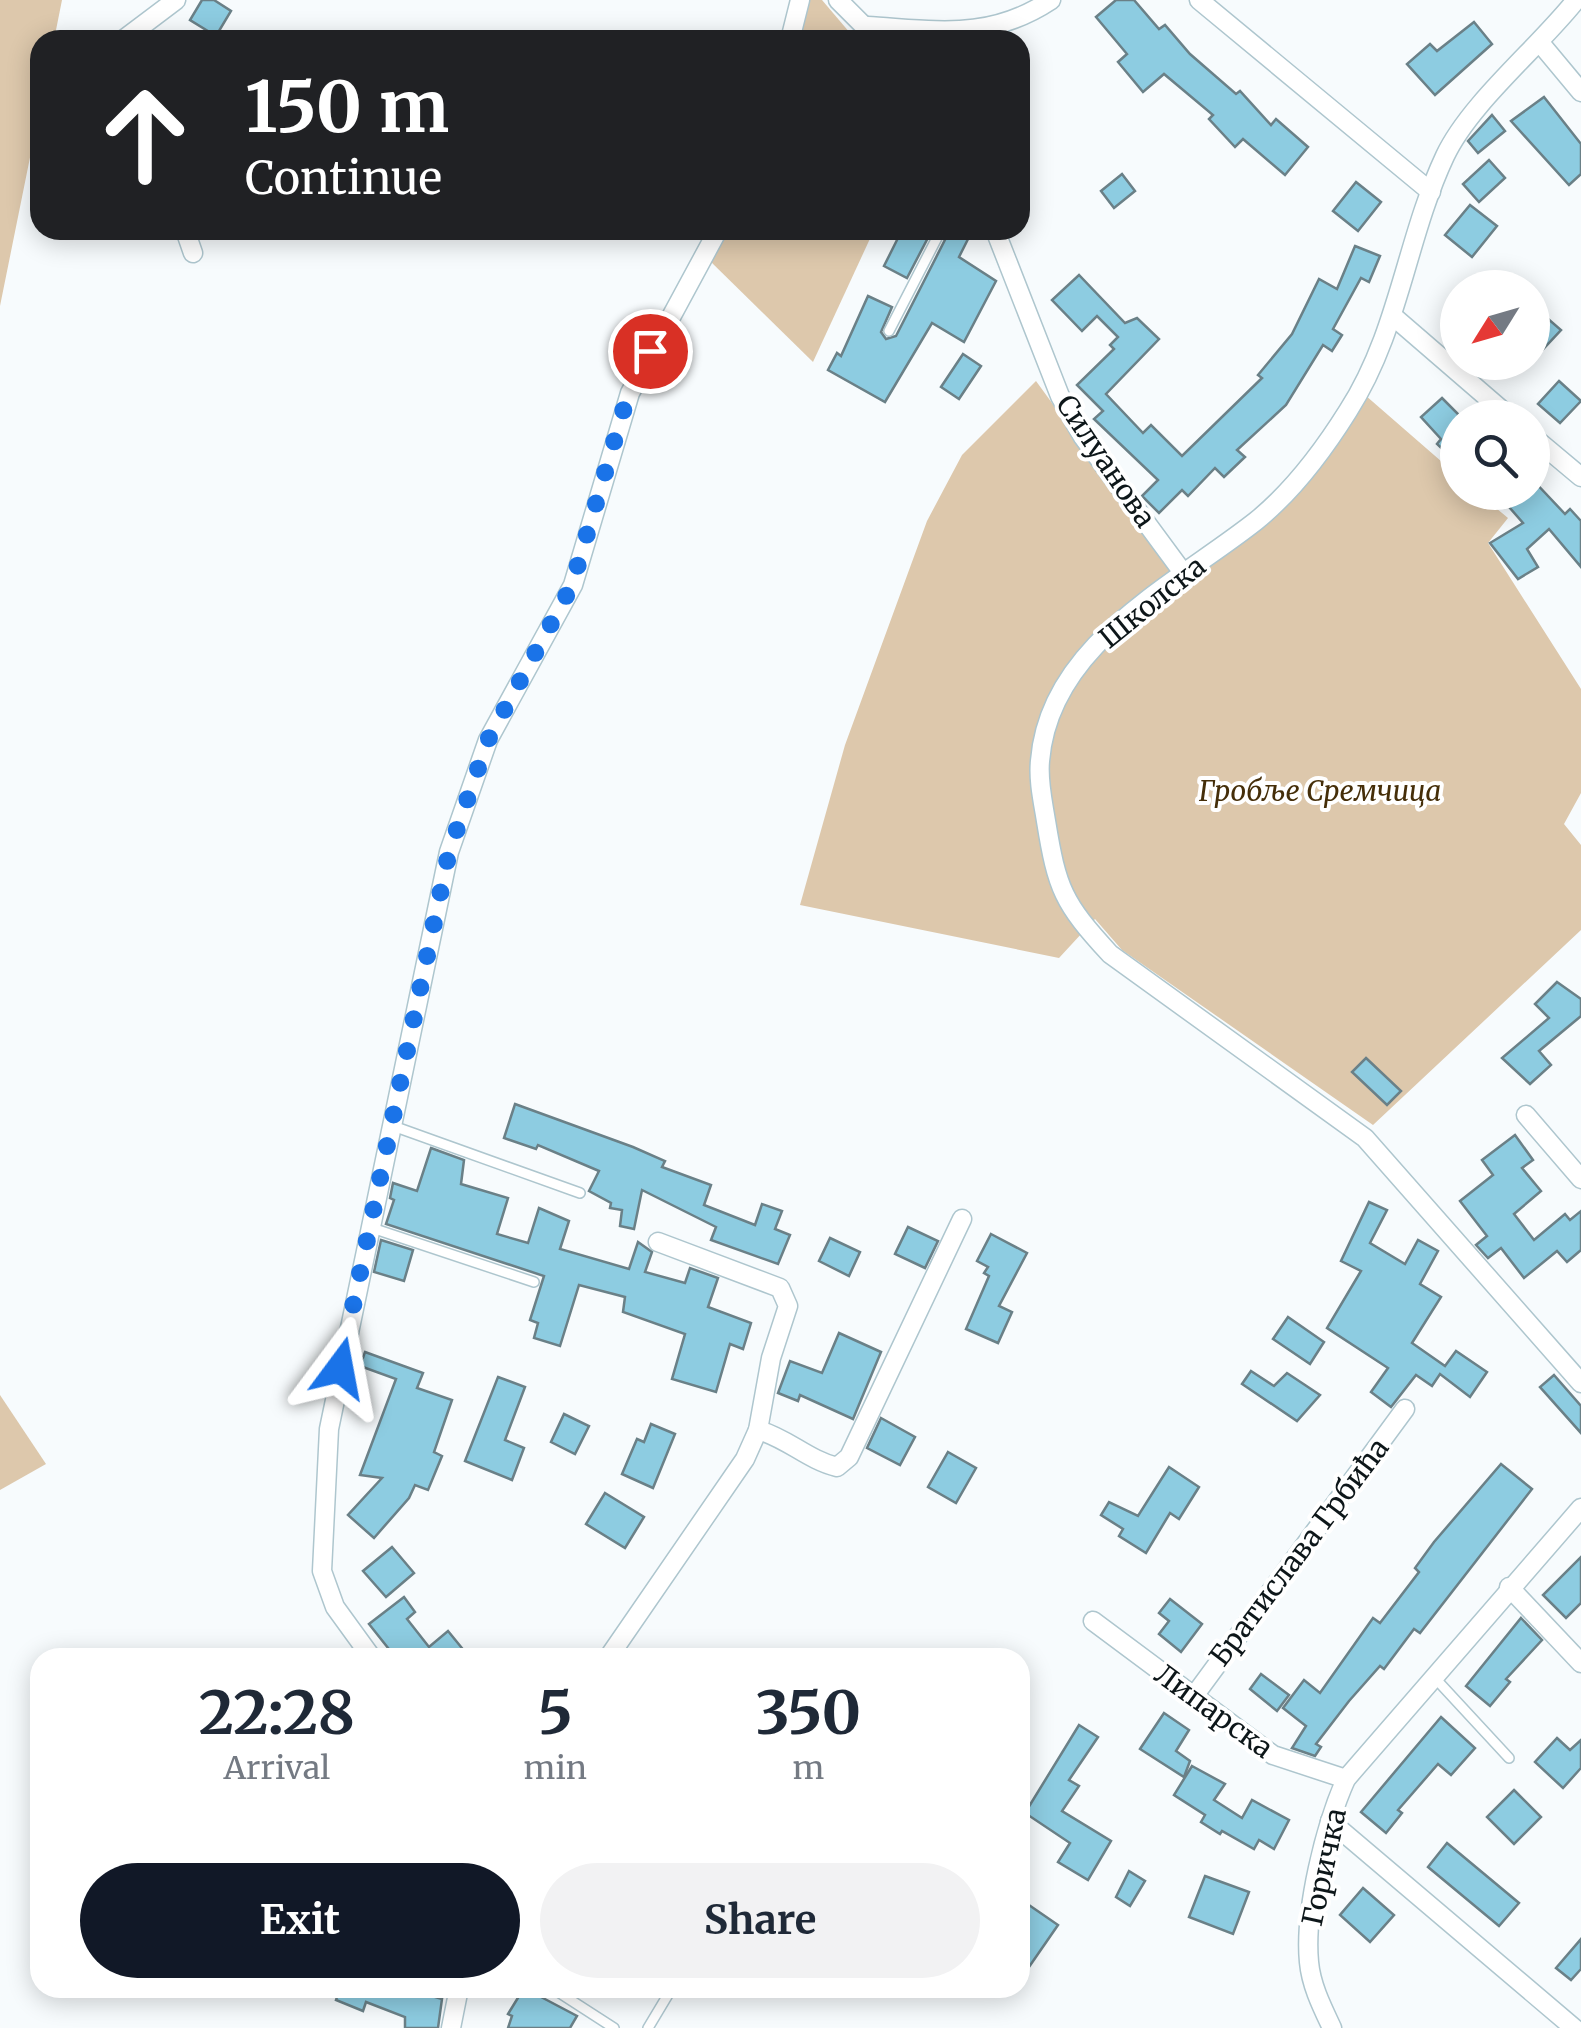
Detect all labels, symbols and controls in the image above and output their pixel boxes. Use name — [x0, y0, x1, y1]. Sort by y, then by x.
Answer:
text: 150 m — [245, 63, 449, 151]
icon: ahead — [80, 70, 210, 200]
text: Continue — [245, 150, 442, 206]
north arrow — [1440, 270, 1550, 380]
map controls — [1440, 270, 1550, 510]
pin — [608, 309, 693, 394]
icon: arrive — [623, 324, 678, 379]
street label: Силуанова — [1048, 388, 1164, 534]
button: search — [1440, 400, 1550, 510]
street label: Школска — [1091, 548, 1213, 656]
park label: Гробље Сремчица — [1199, 773, 1441, 809]
position arrow — [288, 1316, 392, 1420]
street label: Братислава Грбића — [1201, 1431, 1397, 1673]
street label: Липарска — [1148, 1656, 1280, 1766]
text: 22:28 — [199, 1675, 355, 1750]
text: 5 — [538, 1675, 573, 1750]
text: 350 — [756, 1675, 861, 1750]
text: Arrival — [223, 1748, 330, 1788]
text: min — [524, 1748, 587, 1788]
text: m — [793, 1748, 824, 1788]
street label: Горичка — [1294, 1805, 1354, 1929]
button: Exit — [80, 1863, 520, 1978]
button: Share — [540, 1863, 980, 1978]

